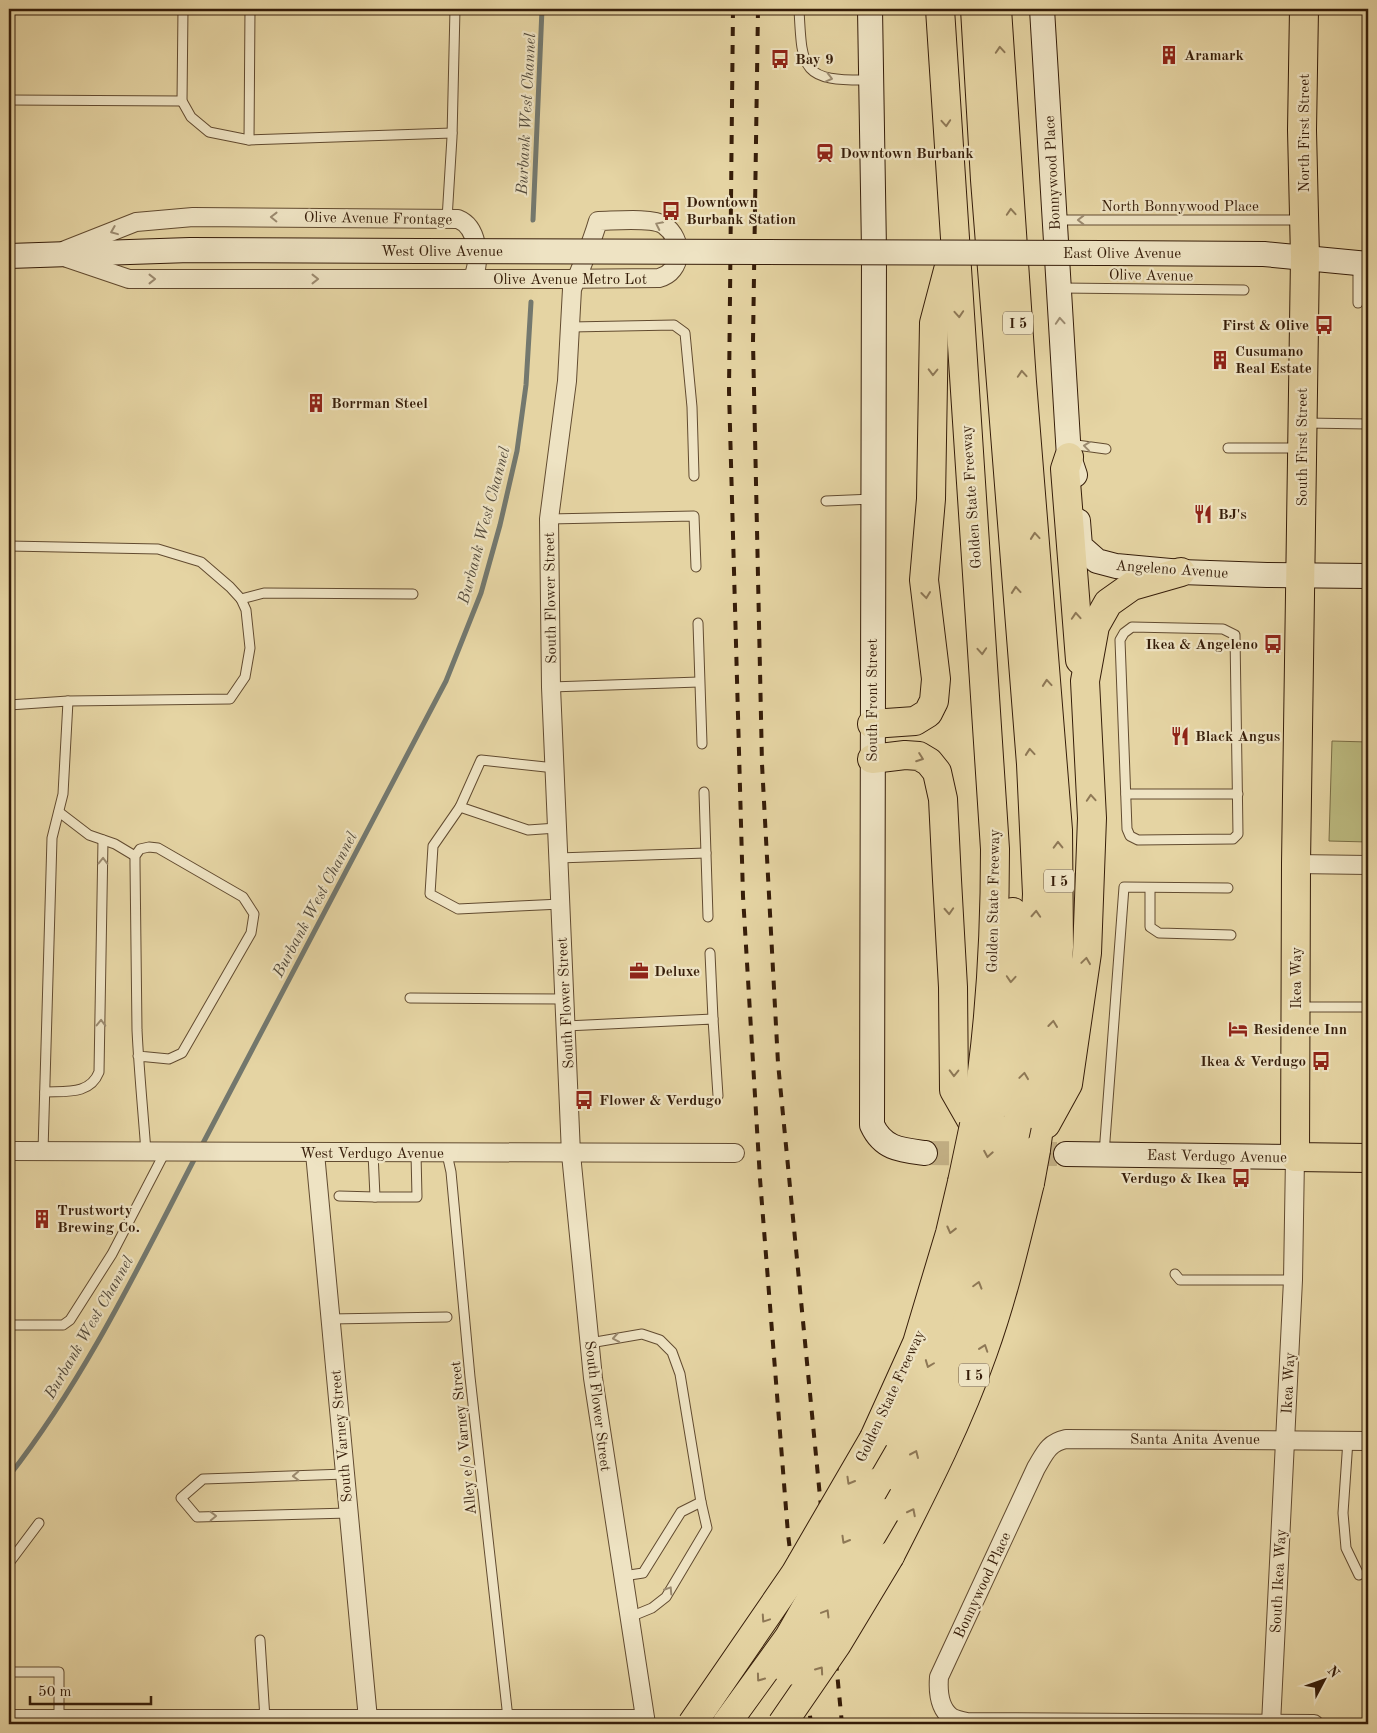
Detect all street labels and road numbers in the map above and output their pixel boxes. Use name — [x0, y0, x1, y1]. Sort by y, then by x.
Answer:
street label: North First Street — [1298, 74, 1313, 192]
street label: Bonnywood Place — [1043, 115, 1064, 231]
street label: North Bonnywood Place — [1101, 200, 1259, 215]
street label: Olive Avenue Frontage — [304, 211, 452, 228]
street label: West Olive Avenue — [381, 245, 503, 260]
street label: East Olive Avenue — [1063, 247, 1181, 262]
street label: Olive Avenue — [1109, 268, 1193, 285]
street label: Olive Avenue Metro Lot — [493, 273, 647, 288]
road number: I 5 — [1003, 312, 1033, 334]
street label: South First Street — [1296, 388, 1311, 506]
street label: Golden State Freeway — [960, 425, 985, 569]
street label: South Flower Street — [543, 532, 560, 664]
street label: Angeleno Avenue — [1115, 559, 1229, 582]
street label: South Front Street — [866, 638, 881, 762]
street label: Golden State Freeway — [986, 829, 1003, 973]
road number: I 5 — [1044, 869, 1074, 892]
street label: South Flower Street — [556, 937, 577, 1069]
street label: Ikea Way — [1290, 947, 1305, 1009]
street label: West Verdugo Avenue — [300, 1147, 444, 1162]
street label: East Verdugo Avenue — [1147, 1149, 1287, 1166]
street label: Golden State Freeway — [854, 1328, 929, 1465]
street label: South Flower Street — [581, 1340, 612, 1472]
street label: Ikea Way — [1280, 1352, 1299, 1415]
street label: Alley e/o Varney Street — [449, 1360, 480, 1516]
road number: I 5 — [959, 1364, 989, 1386]
street label: South Varney Street — [329, 1369, 356, 1503]
street label: Santa Anita Avenue — [1130, 1433, 1260, 1448]
street label: South Ikea Way — [1269, 1528, 1290, 1634]
street label: Bonnywood Place — [952, 1530, 1014, 1641]

